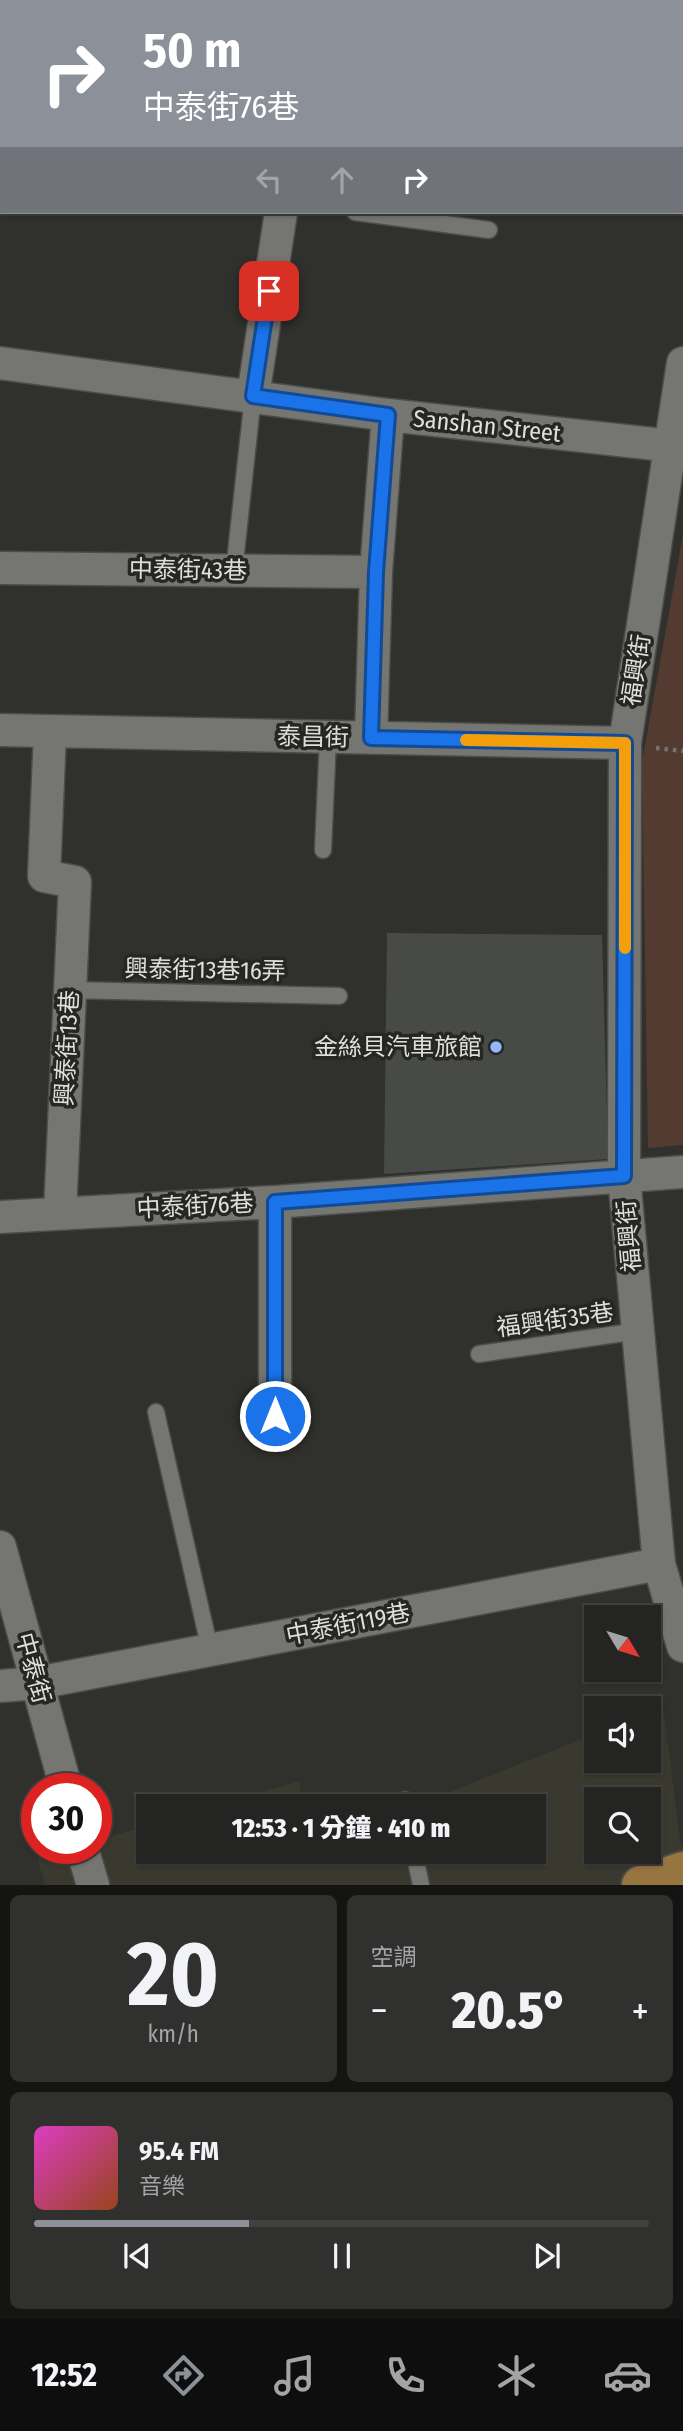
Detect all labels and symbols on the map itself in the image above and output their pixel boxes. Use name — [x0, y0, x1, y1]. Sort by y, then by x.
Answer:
pin — [239, 261, 299, 321]
street label: Sanshan Street — [412, 404, 562, 448]
street label: 中泰街43巷 — [129, 555, 247, 585]
street label: 福興街 — [617, 632, 655, 708]
street label: 泰昌街 — [277, 722, 349, 752]
street label: 興泰街13巷16弄 — [124, 955, 286, 985]
street label: 興泰街13巷 — [50, 989, 84, 1107]
place label: 金絲貝汽車旅館 — [314, 1033, 482, 1061]
marker: 金絲貝汽車旅館 — [488, 1039, 504, 1055]
street label: 中泰街76巷 — [136, 1189, 254, 1223]
street label: 福興街 — [612, 1199, 646, 1273]
street label: 福興街35巷 — [495, 1298, 615, 1342]
position arrow — [238, 1379, 312, 1453]
street label: 中泰街119巷 — [283, 1598, 413, 1650]
north arrow — [584, 1605, 662, 1682]
street label: 中泰街 — [10, 1630, 56, 1706]
speed limit sign: 30 — [21, 1773, 112, 1864]

